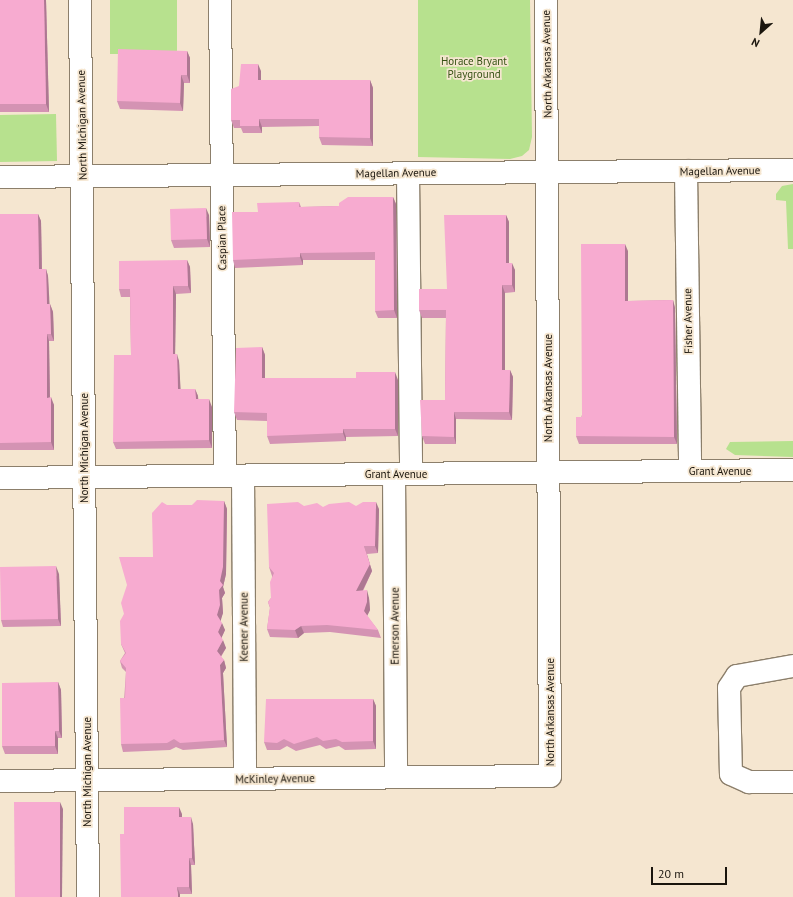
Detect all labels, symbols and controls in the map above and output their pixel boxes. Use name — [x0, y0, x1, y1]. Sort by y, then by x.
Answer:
street label: North Arkansas Avenue — [539, 9, 555, 119]
north arrow — [741, 12, 781, 52]
text: N — [749, 35, 762, 51]
park label: Horace Bryant Playground — [441, 55, 507, 81]
street label: North Michigan Avenue — [74, 70, 90, 180]
street label: Magellan Avenue — [679, 164, 761, 178]
street label: Magellan Avenue — [355, 166, 437, 180]
street label: Caspian Place — [215, 206, 229, 270]
street label: Fisher Avenue — [681, 288, 695, 354]
street label: North Arkansas Avenue — [541, 334, 555, 442]
street label: North Michigan Avenue — [77, 393, 91, 503]
street label: Grant Avenue — [689, 464, 751, 478]
street label: Grant Avenue — [365, 467, 427, 481]
street label: Emerson Avenue — [388, 587, 402, 665]
street label: Keener Avenue — [237, 592, 251, 662]
street label: North Arkansas Avenue — [543, 658, 557, 766]
street label: North Michigan Avenue — [80, 717, 94, 827]
street label: McKinley Avenue — [235, 772, 315, 786]
scale bar — [653, 859, 729, 885]
text: 20 m — [658, 866, 684, 881]

